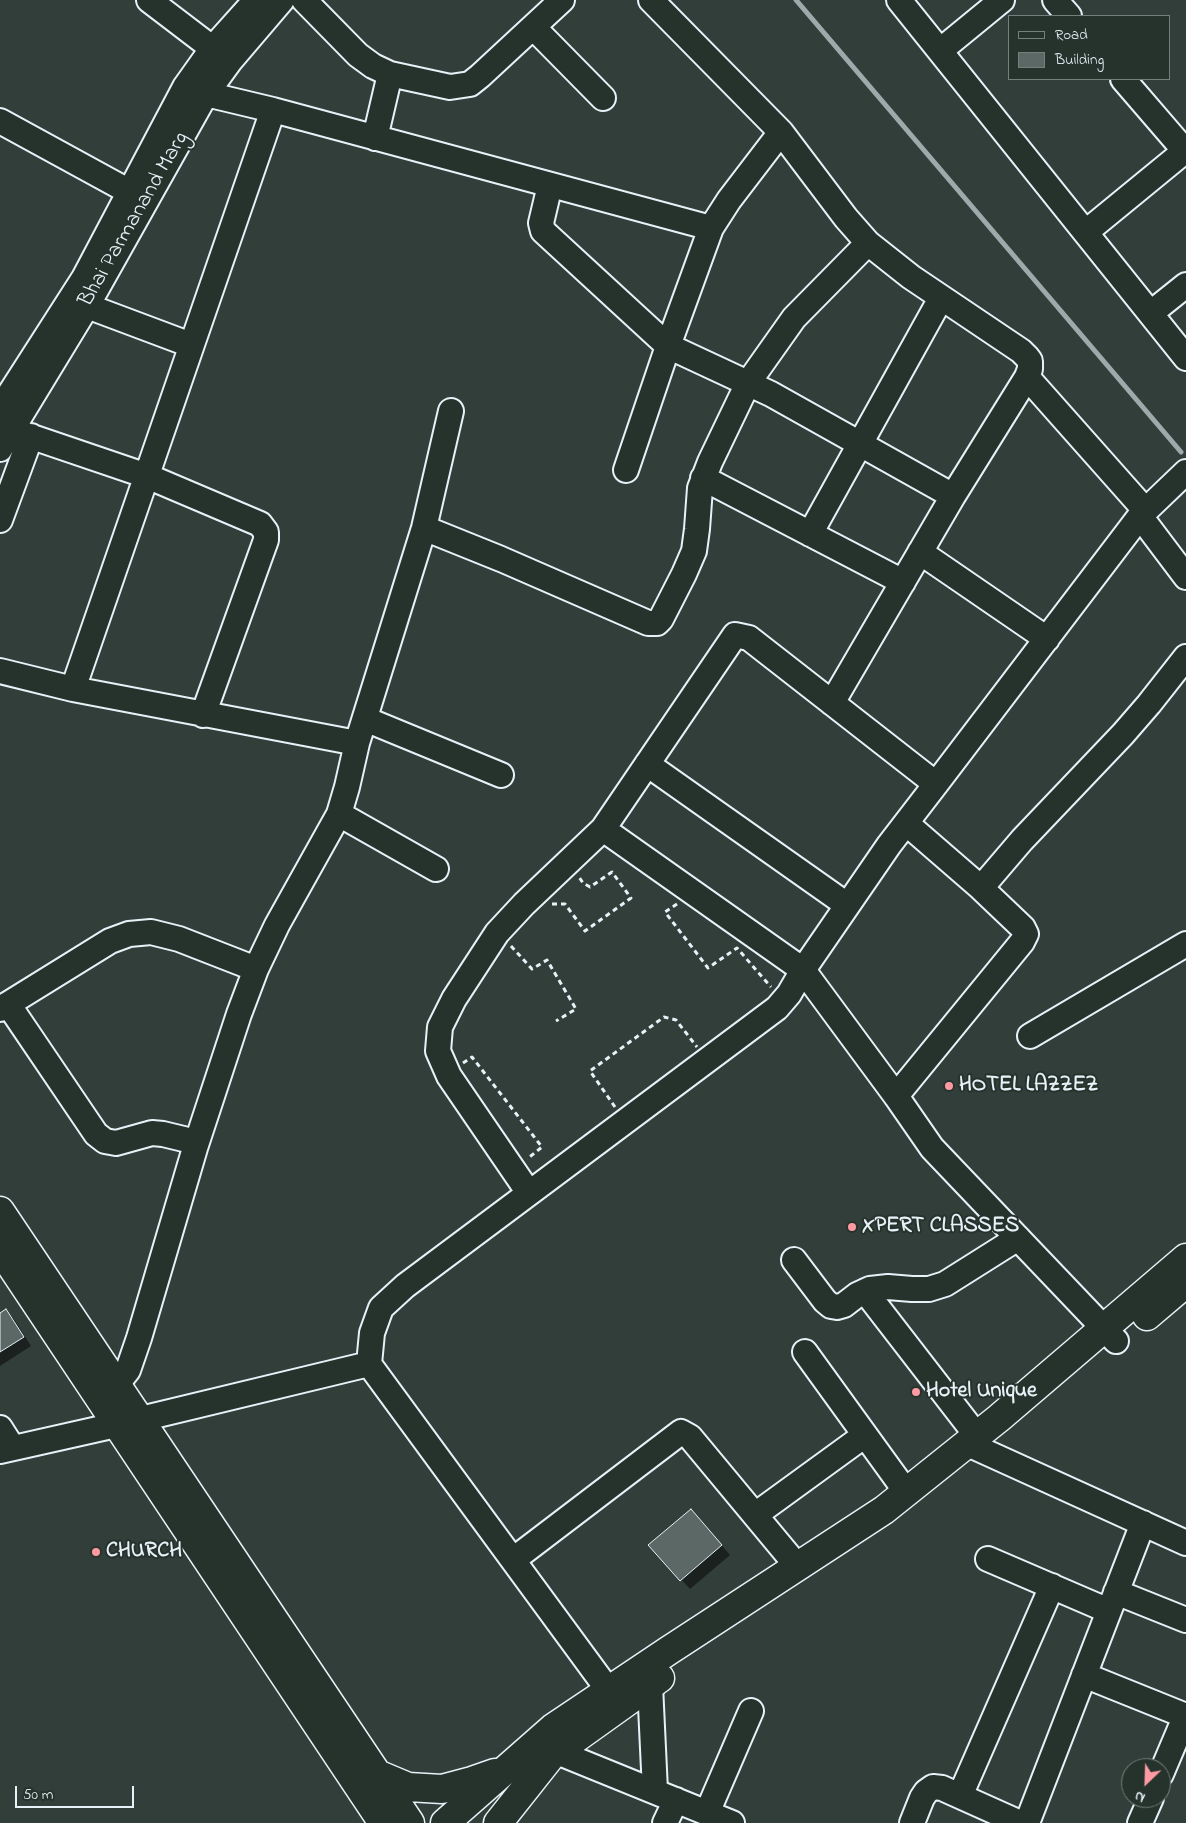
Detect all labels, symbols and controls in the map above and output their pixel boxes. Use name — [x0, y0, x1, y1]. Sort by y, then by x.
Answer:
legend — [1008, 15, 1171, 80]
text: Road — [1055, 24, 1088, 46]
text: Building — [1055, 49, 1104, 71]
street label: Bhai Parmanand Marg — [74, 128, 196, 312]
place label: HOTEL LAZZEZ — [959, 1073, 1098, 1099]
marker: HOTEL LAZZEZ — [943, 1080, 955, 1092]
place label: XPERT CLASSES — [862, 1214, 1019, 1240]
marker: XPERT CLASSES — [846, 1221, 858, 1233]
place label: Hotel Unique — [926, 1379, 1037, 1405]
marker: Hotel Unique — [910, 1386, 922, 1398]
place label: CHURCH — [106, 1539, 182, 1565]
marker: CHURCH — [90, 1546, 102, 1558]
north arrow — [1121, 1758, 1171, 1808]
scale bar — [18, 1776, 136, 1808]
text: 50 m — [23, 1784, 53, 1806]
text: N — [1132, 1785, 1149, 1808]

